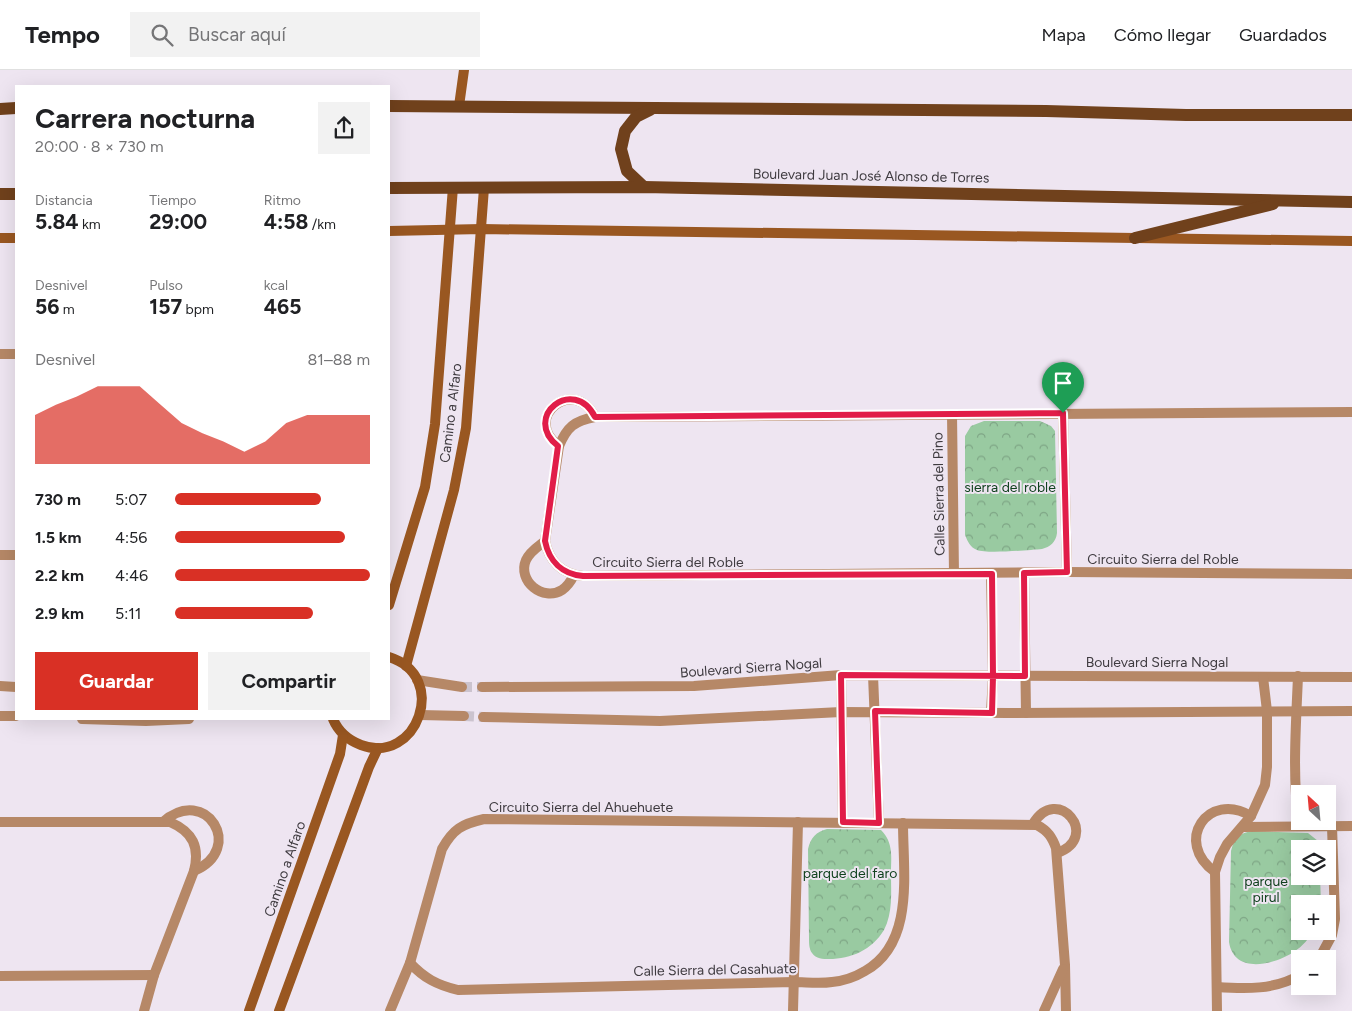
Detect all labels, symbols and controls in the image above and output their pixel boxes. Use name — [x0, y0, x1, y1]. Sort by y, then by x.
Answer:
search box — [130, 12, 480, 57]
text: Tempo — [25, 20, 100, 49]
icon: search — [148, 21, 176, 49]
text: Buscar aquí — [188, 23, 286, 46]
text: Mapa — [1041, 24, 1086, 46]
text: Cómo llegar — [1114, 24, 1211, 46]
text: Guardados — [1239, 24, 1327, 46]
text: Carrera nocturna — [35, 101, 255, 135]
button: share — [318, 102, 370, 154]
text: 20:00 · 8 × 730 m — [35, 137, 164, 156]
street label: Boulevard Juan José Alonso de Torres — [753, 165, 989, 187]
text: Distancia — [35, 192, 93, 209]
text: Tiempo — [149, 192, 196, 209]
text: Ritmo — [264, 192, 301, 209]
text: 5.84 — [35, 209, 79, 234]
text: 29:00 — [149, 209, 207, 234]
text: 4:58 — [264, 209, 308, 234]
text: km — [79, 216, 101, 233]
text: /km — [308, 216, 336, 233]
text: Desnivel — [35, 277, 88, 294]
text: Pulso — [149, 277, 183, 294]
text: kcal — [264, 277, 288, 294]
text: 56 — [35, 294, 59, 319]
text: 157 — [149, 294, 182, 319]
text: 465 — [264, 294, 301, 319]
text: m — [59, 301, 75, 318]
text: bpm — [182, 301, 214, 318]
text: Desnivel — [35, 350, 95, 369]
text: 81–88 m — [308, 350, 370, 369]
street label: Camino a Alfaro — [436, 362, 466, 464]
pin — [1042, 362, 1084, 413]
icon: arrive — [1049, 369, 1077, 397]
street label: Calle Sierra del Pino — [929, 432, 949, 556]
park label: sierra del roble — [964, 479, 1056, 496]
text: 730 m — [35, 490, 81, 509]
text: 5:07 — [115, 490, 147, 509]
text: 1.5 km — [35, 528, 81, 547]
text: 4:56 — [115, 528, 147, 547]
street label: Circuito Sierra del Roble — [1087, 551, 1239, 568]
street label: Circuito Sierra del Roble — [592, 554, 744, 571]
text: 2.2 km — [35, 566, 84, 585]
text: 4:46 — [115, 566, 148, 585]
text: 2.9 km — [35, 604, 84, 623]
text: 5:11 — [115, 604, 141, 623]
button: Guardar — [35, 652, 198, 710]
button: Compartir — [208, 652, 370, 710]
street label: Boulevard Sierra Nogal — [1086, 654, 1228, 671]
street label: Boulevard Sierra Nogal — [679, 655, 823, 681]
north arrow — [1291, 785, 1336, 830]
map controls — [1291, 785, 1336, 995]
street label: Circuito Sierra del Ahuehuete — [489, 799, 674, 816]
street label: Camino a Alfaro — [261, 819, 309, 919]
button: layers — [1291, 840, 1336, 885]
park label: parque del faro — [803, 865, 897, 882]
park label: parque pirul — [1244, 873, 1288, 906]
button: + — [1291, 895, 1336, 940]
button: − — [1291, 950, 1336, 995]
street label: Calle Sierra del Casahuate — [633, 960, 797, 980]

